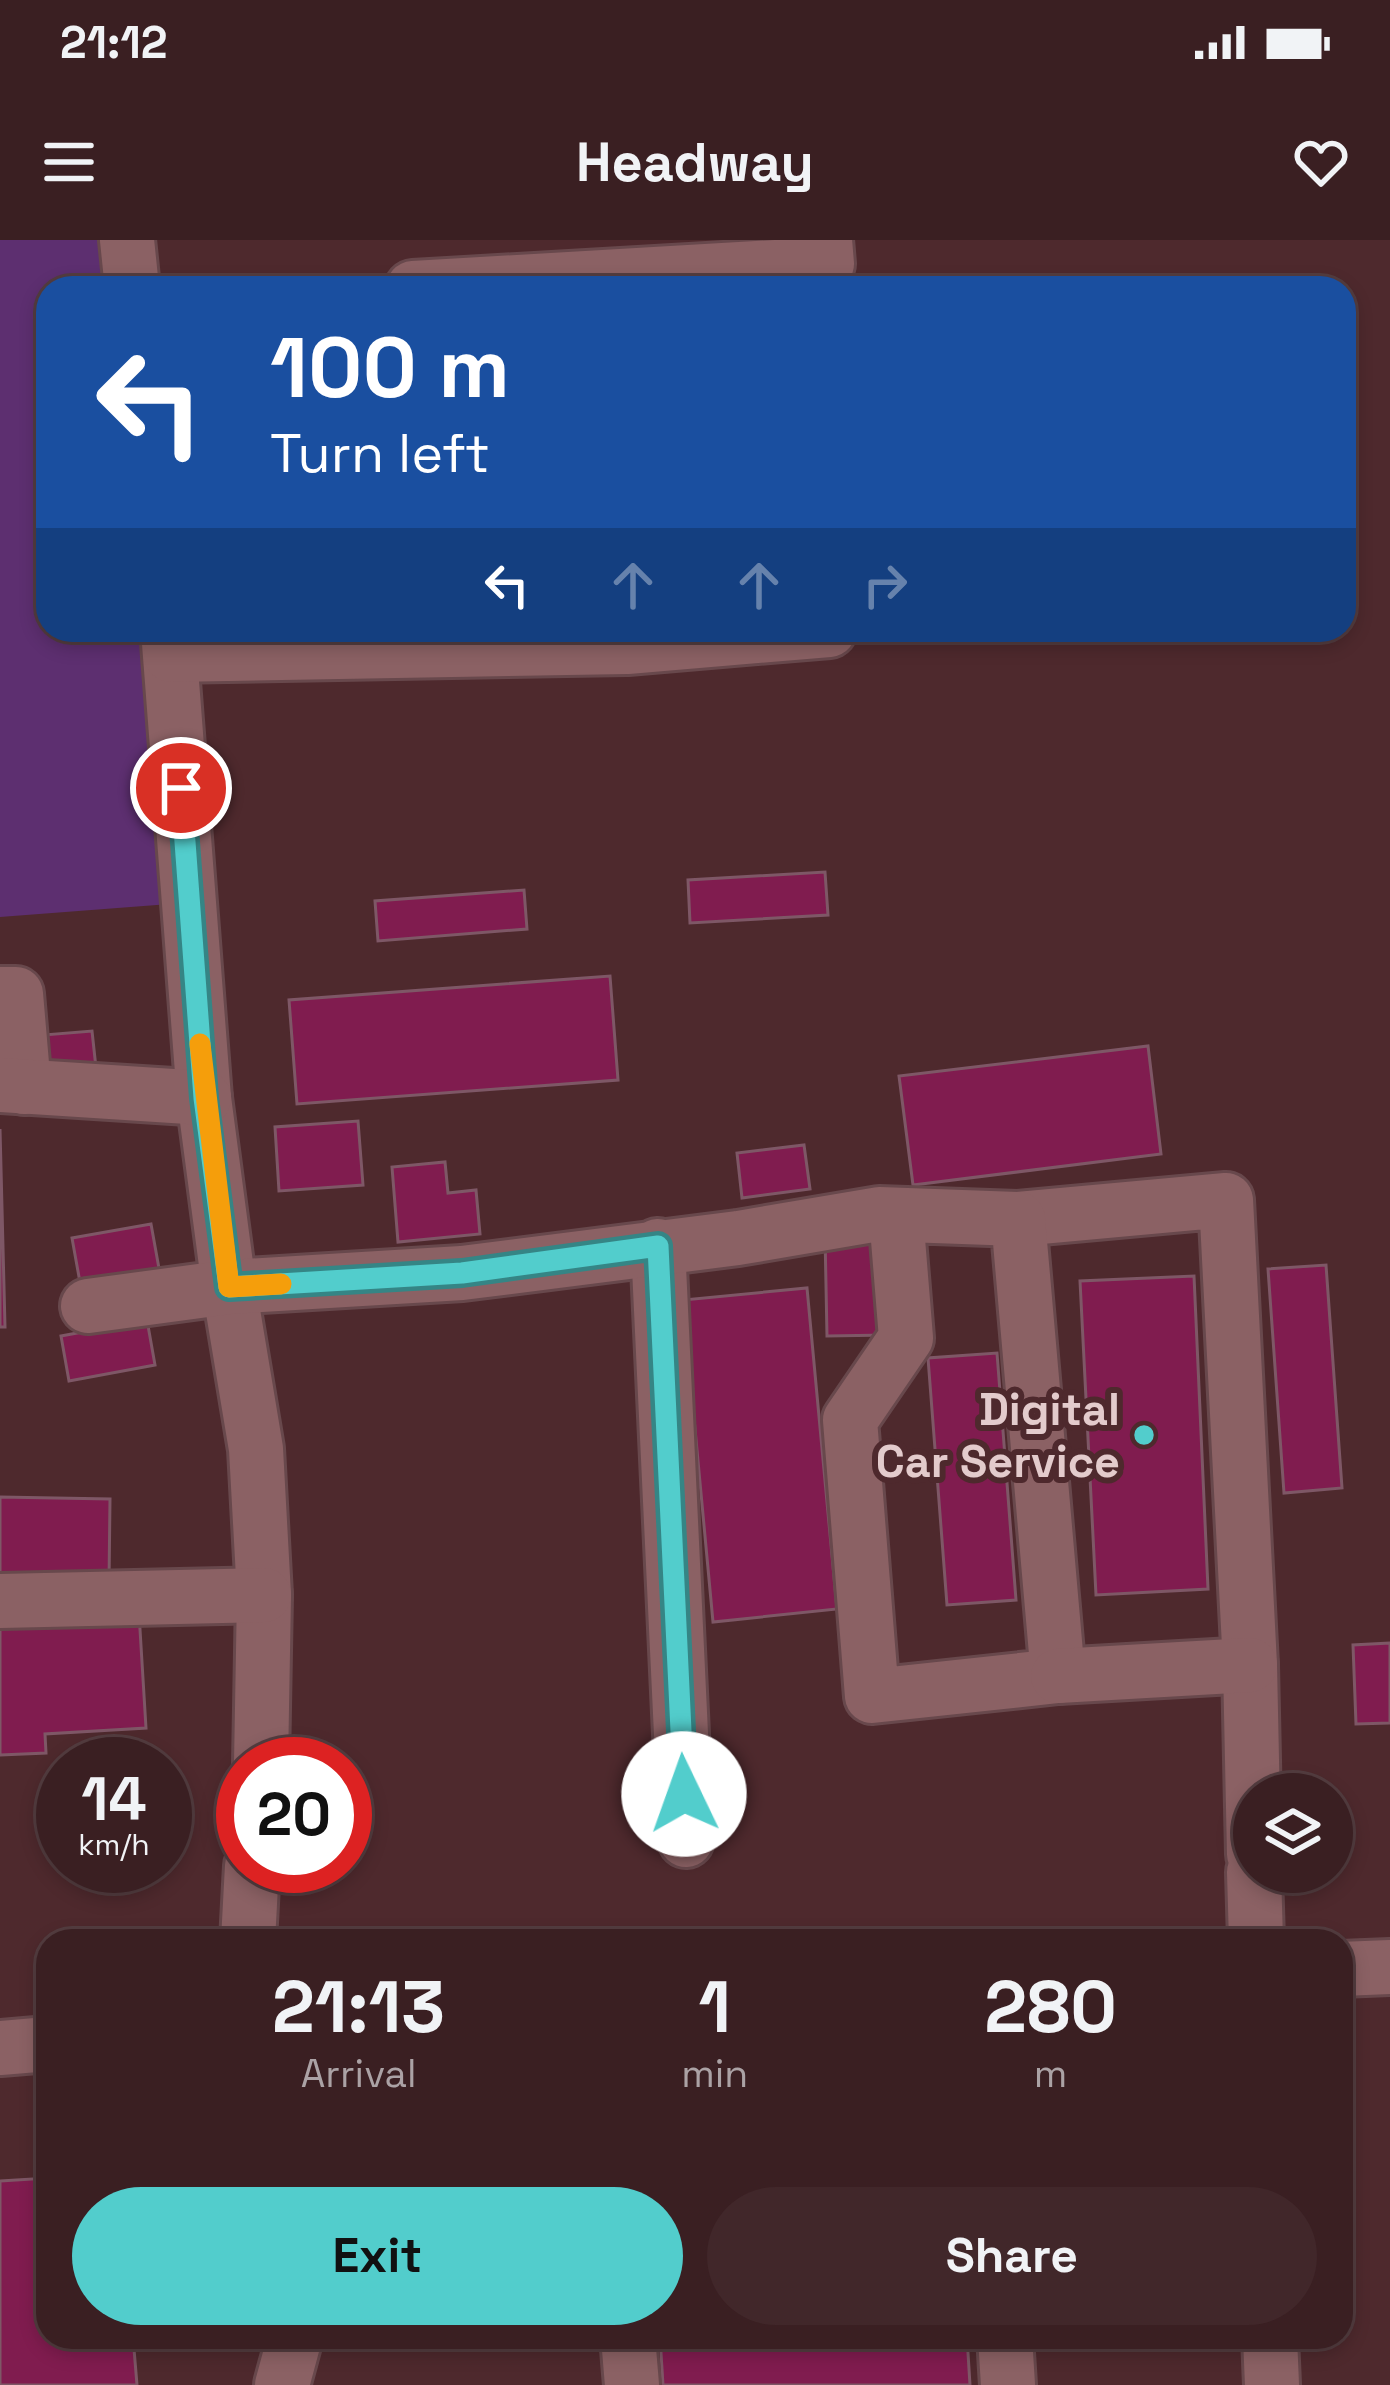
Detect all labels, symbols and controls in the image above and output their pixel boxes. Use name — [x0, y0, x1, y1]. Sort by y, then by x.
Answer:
text: 21:12 — [60, 14, 168, 71]
text: Headway — [576, 128, 814, 197]
icon: menu — [36, 129, 102, 195]
icon: heart — [1288, 129, 1354, 195]
text: 100 m — [270, 314, 510, 422]
icon: left — [72, 324, 228, 480]
text: Turn left — [270, 419, 490, 488]
icon: left — [474, 552, 540, 618]
icon: ahead — [600, 552, 666, 618]
icon: ahead — [726, 552, 792, 618]
icon: right — [852, 552, 918, 618]
pin — [130, 737, 232, 839]
icon: arrive — [148, 755, 214, 821]
place label: Digital Car Service — [876, 1381, 1120, 1490]
marker: Digital Car Service — [1131, 1422, 1157, 1448]
position arrow — [621, 1731, 747, 1857]
speed limit sign: 20 — [216, 1737, 372, 1893]
text: 14 — [81, 1761, 147, 1838]
map controls — [1233, 1773, 1353, 1893]
button: layers — [1233, 1773, 1353, 1893]
text: km/h — [78, 1825, 150, 1864]
text: 21:13 — [272, 1961, 445, 2053]
text: 1 — [698, 1961, 731, 2053]
text: 280 — [984, 1961, 1117, 2053]
text: Arrival — [301, 2049, 417, 2098]
text: min — [681, 2049, 748, 2098]
text: m — [1034, 2049, 1067, 2098]
button: Exit — [72, 2187, 683, 2325]
button: Share — [707, 2187, 1317, 2325]

